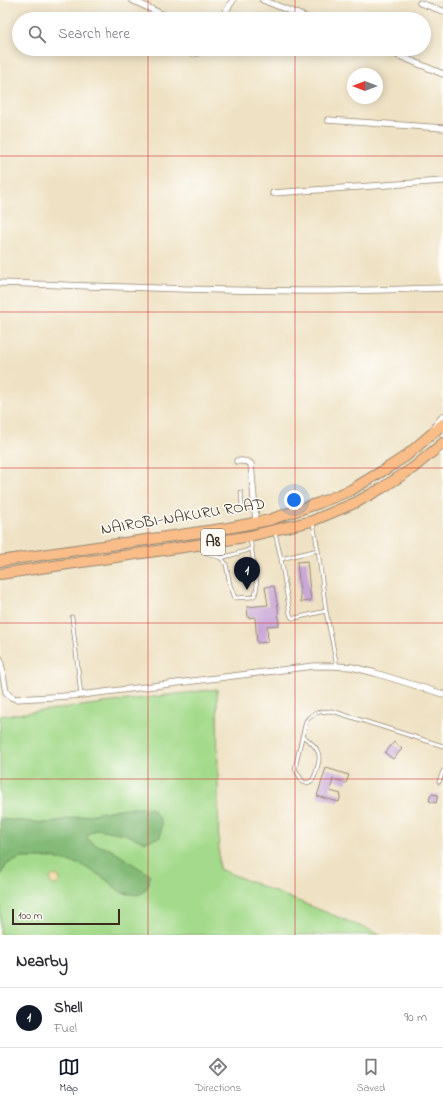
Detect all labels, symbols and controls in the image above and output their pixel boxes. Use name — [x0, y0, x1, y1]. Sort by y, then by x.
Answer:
search box — [12, 12, 431, 56]
icon: search — [26, 23, 48, 45]
text: Search here — [58, 23, 130, 45]
north arrow — [347, 68, 383, 104]
your location — [284, 490, 304, 510]
street label: NAIROBI-NAKURU ROAD — [99, 492, 267, 542]
road number: A8 — [201, 529, 225, 555]
pin: 1 — [234, 557, 260, 590]
scale bar — [12, 907, 120, 926]
text: 100 m — [18, 908, 42, 924]
text: Nearby — [16, 949, 68, 974]
text: Shell — [54, 997, 83, 1019]
text: 1 — [27, 1008, 31, 1027]
text: 90 m — [404, 1008, 427, 1027]
text: Fuel — [54, 1019, 77, 1038]
tab: Map — [58, 1056, 80, 1096]
tab: Directions — [195, 1056, 241, 1096]
tab: Saved — [357, 1056, 385, 1096]

